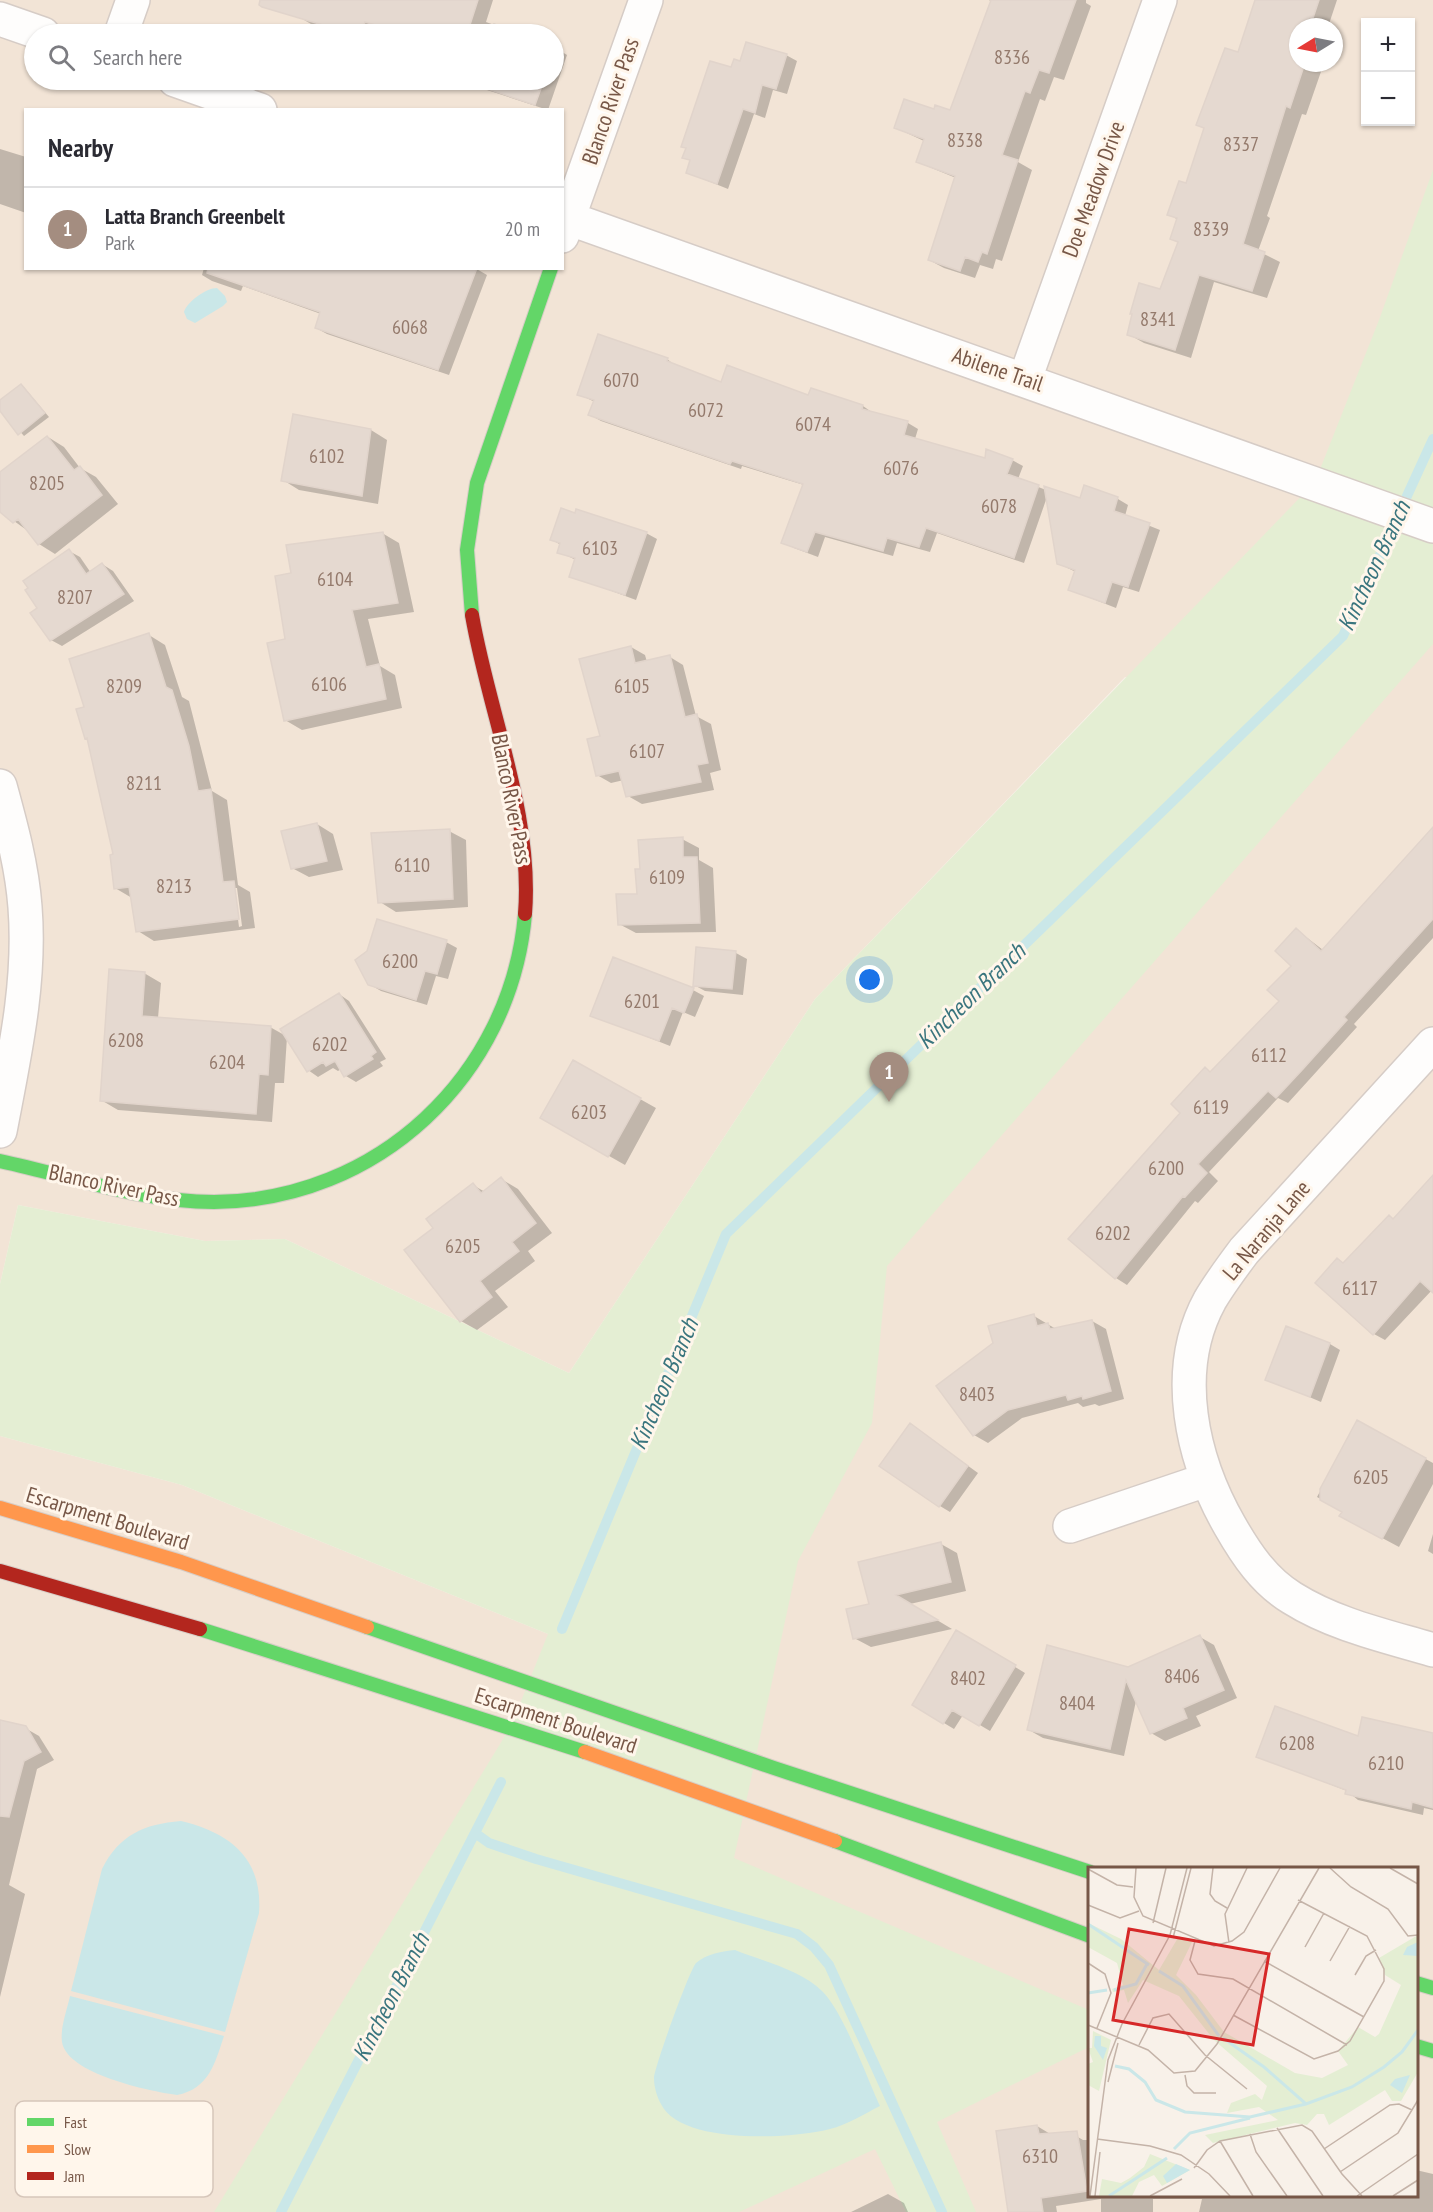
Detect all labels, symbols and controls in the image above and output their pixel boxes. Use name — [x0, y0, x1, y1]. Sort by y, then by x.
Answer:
north arrow — [1289, 18, 1343, 72]
map controls — [1361, 18, 1415, 126]
button: + — [1361, 18, 1415, 72]
search box — [24, 24, 564, 90]
street label: Blanco River Pass — [575, 34, 645, 168]
icon: search — [45, 41, 78, 74]
text: Search here — [93, 43, 182, 71]
house number: 8336 — [994, 44, 1030, 70]
button: − — [1361, 72, 1415, 126]
street label: Doe Meadow Drive — [1055, 117, 1131, 261]
house number: 8338 — [947, 127, 983, 153]
text: Nearby — [48, 131, 113, 164]
house number: 8337 — [1223, 131, 1259, 157]
text: Latta Branch Greenbelt — [105, 202, 285, 230]
text: 1 — [63, 216, 72, 242]
text: 20 m — [505, 216, 540, 242]
house number: 8339 — [1193, 216, 1229, 242]
text: Park — [105, 230, 135, 256]
house number: 8341 — [1140, 306, 1176, 332]
house number: 6068 — [392, 314, 428, 340]
street label: Abilene Trail — [949, 340, 1048, 398]
house number: 6070 — [603, 367, 639, 393]
house number: 6072 — [688, 397, 724, 423]
house number: 6074 — [795, 411, 831, 437]
house number: 6102 — [309, 443, 345, 469]
house number: 6076 — [883, 455, 919, 481]
house number: 8205 — [29, 470, 65, 496]
house number: 6078 — [981, 493, 1017, 519]
water label: Kincheon Branch — [1330, 495, 1418, 636]
house number: 6103 — [582, 535, 618, 561]
house number: 6104 — [317, 566, 353, 592]
house number: 8207 — [57, 584, 93, 610]
house number: 6106 — [311, 671, 347, 697]
house number: 8209 — [106, 673, 142, 699]
house number: 6105 — [614, 673, 650, 699]
street label: Blanco River Pass — [486, 731, 538, 867]
house number: 6107 — [629, 738, 665, 764]
house number: 8211 — [126, 770, 162, 796]
house number: 6110 — [394, 852, 430, 878]
house number: 6109 — [649, 864, 685, 890]
house number: 8213 — [156, 873, 192, 899]
water label: Kincheon Branch — [910, 935, 1033, 1055]
house number: 6200 — [382, 948, 418, 974]
your location — [855, 965, 884, 994]
house number: 6201 — [624, 988, 660, 1014]
house number: 6208 — [108, 1027, 144, 1053]
house number: 6202 — [312, 1031, 348, 1057]
house number: 6112 — [1251, 1042, 1287, 1068]
house number: 6204 — [209, 1049, 245, 1075]
pin: 1 — [870, 1052, 908, 1102]
house number: 6119 — [1193, 1094, 1229, 1120]
house number: 6203 — [571, 1099, 607, 1125]
house number: 6200 — [1148, 1155, 1184, 1181]
street label: Blanco River Pass — [46, 1158, 182, 1212]
street label: La Naranja Lane — [1216, 1174, 1316, 1286]
house number: 6202 — [1095, 1220, 1131, 1246]
house number: 6205 — [445, 1233, 481, 1259]
house number: 6117 — [1342, 1275, 1378, 1301]
water label: Kincheon Branch — [622, 1312, 706, 1454]
house number: 8403 — [959, 1381, 995, 1407]
house number: 6205 — [1353, 1464, 1389, 1490]
street label: Escarpment Boulevard — [23, 1480, 193, 1556]
house number: 8406 — [1164, 1663, 1200, 1689]
house number: 8402 — [950, 1665, 986, 1691]
street label: Escarpment Boulevard — [471, 1681, 641, 1759]
house number: 8404 — [1059, 1690, 1095, 1716]
house number: 6208 — [1279, 1730, 1315, 1756]
house number: 6210 — [1368, 1750, 1404, 1776]
inset map — [1088, 1867, 1418, 2197]
water label: Kincheon Branch — [345, 1926, 437, 2066]
legend — [15, 2101, 213, 2197]
text: Fast — [64, 2112, 87, 2132]
text: Slow — [64, 2139, 91, 2159]
house number: 6310 — [1022, 2143, 1058, 2169]
text: Jam — [63, 2166, 85, 2186]

